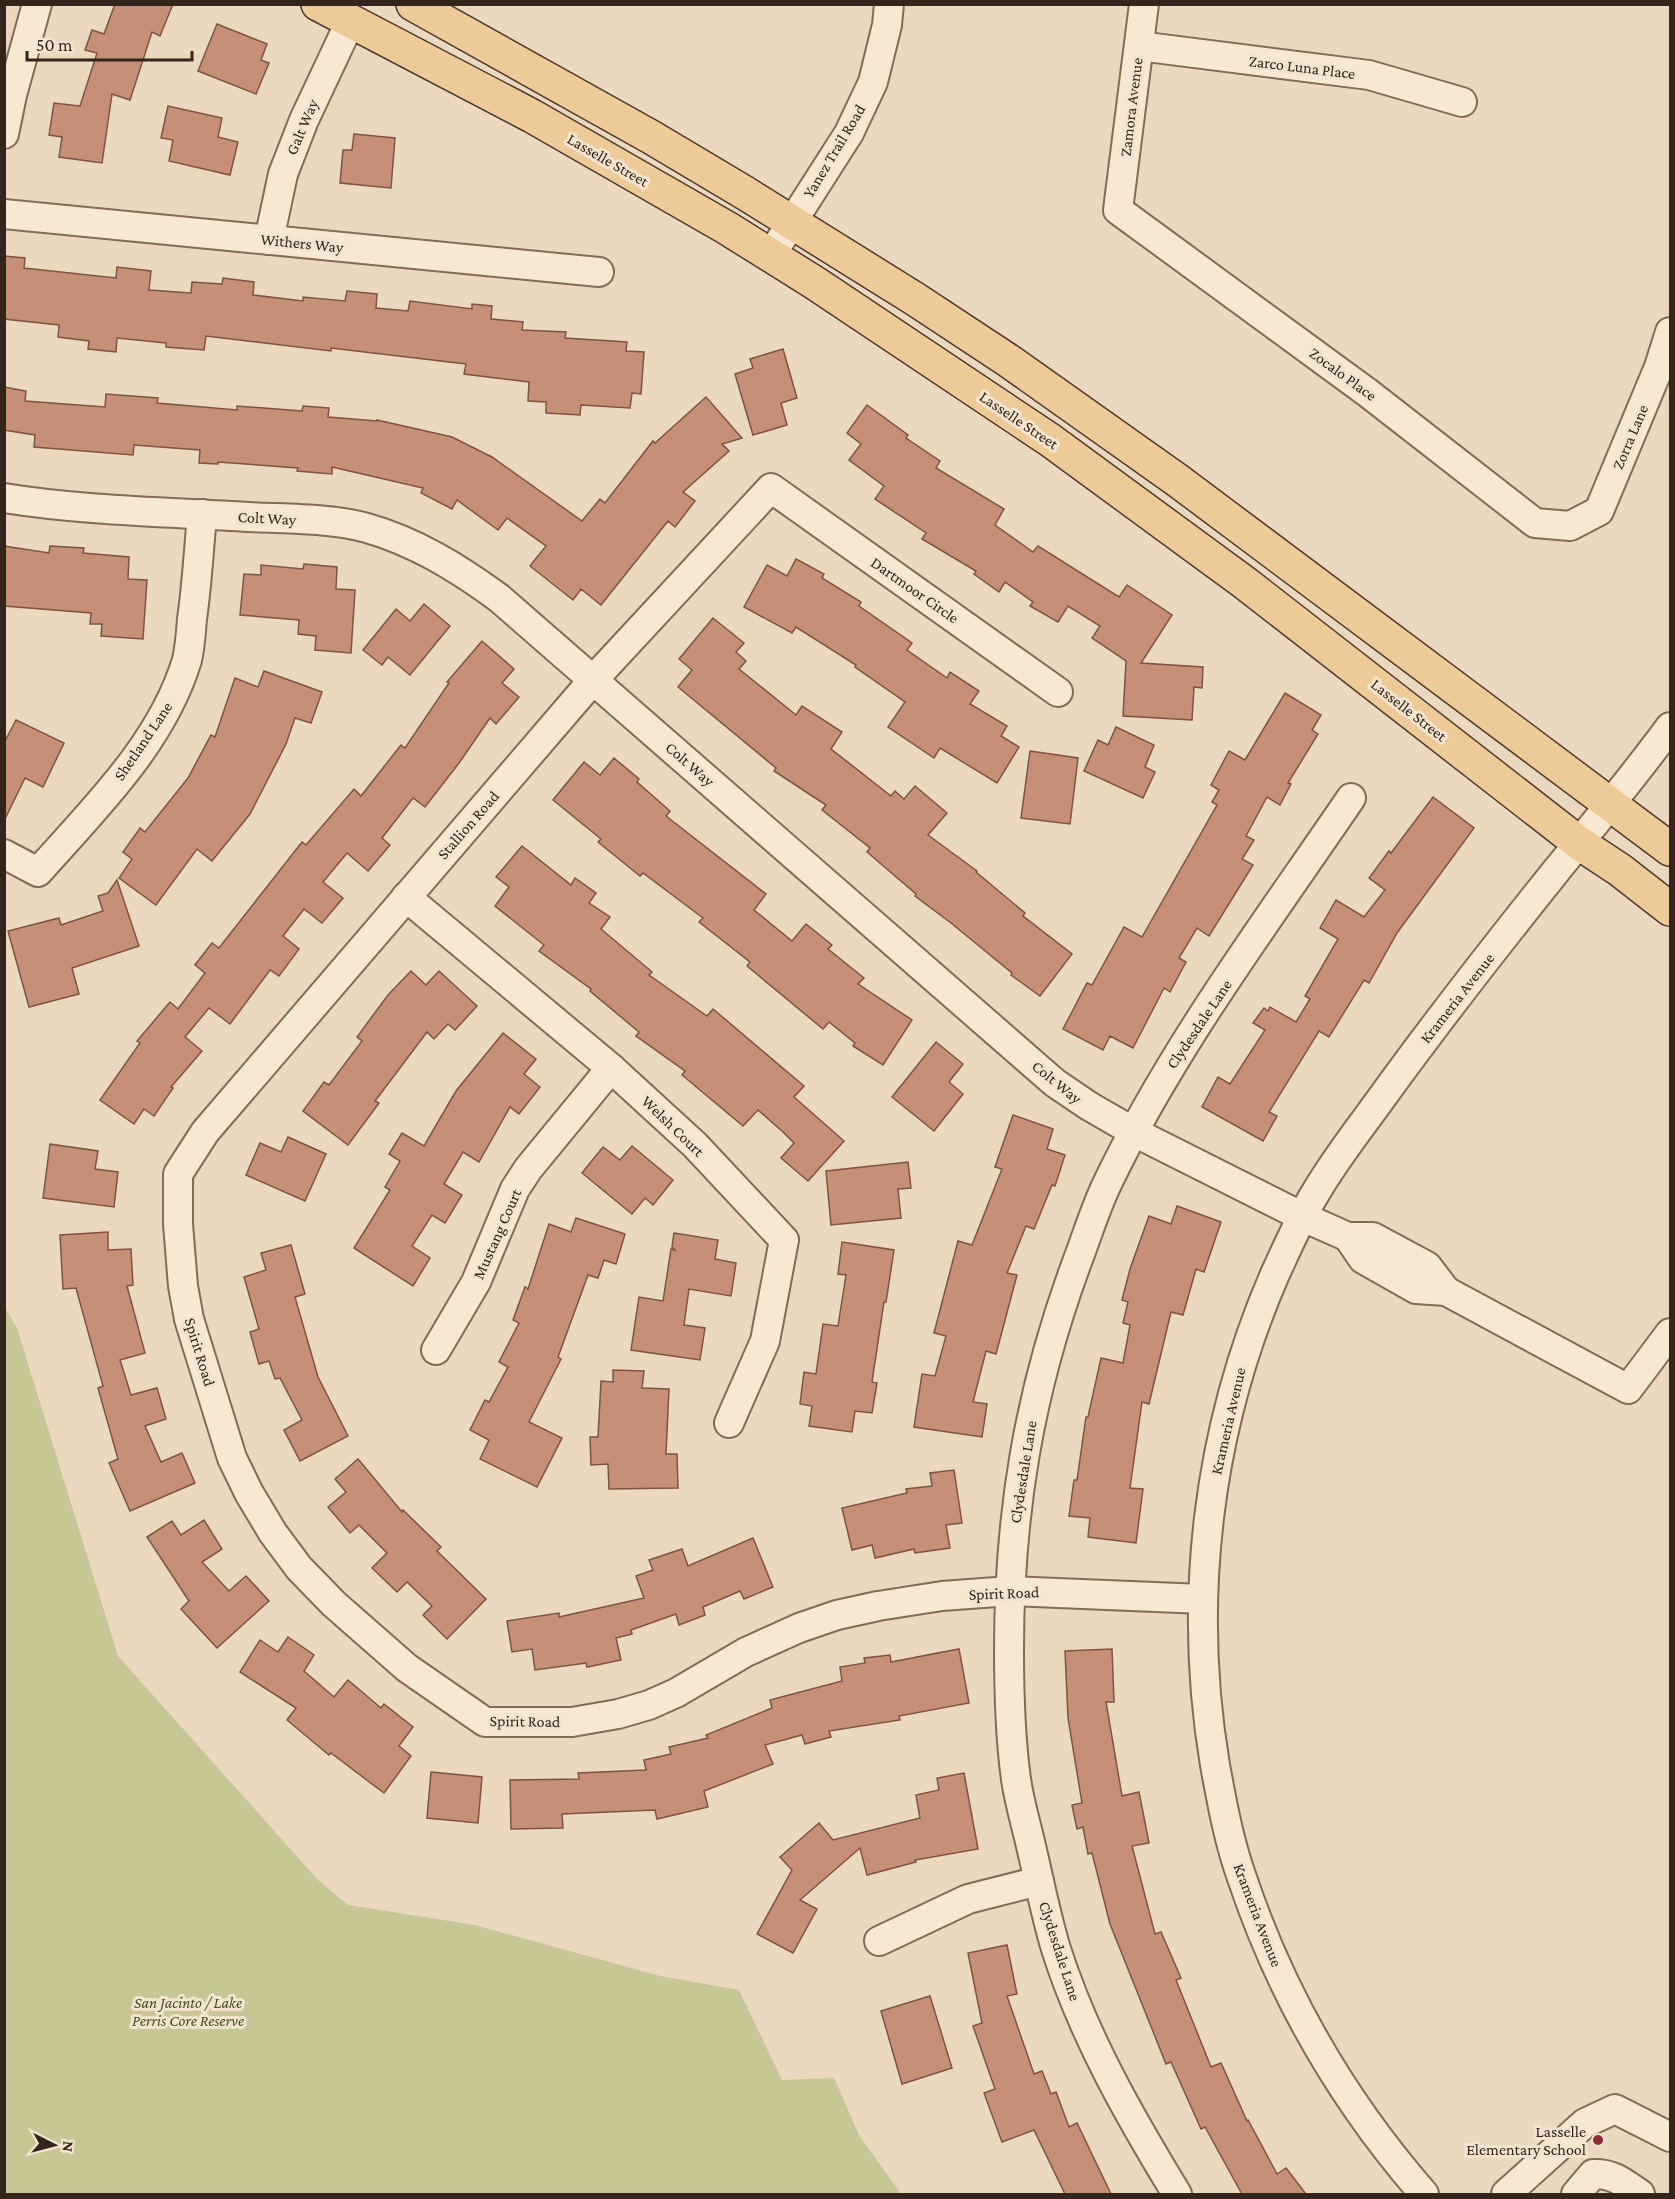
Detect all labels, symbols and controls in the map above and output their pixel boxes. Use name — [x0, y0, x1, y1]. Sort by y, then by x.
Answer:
scale bar — [27, 24, 192, 62]
text: 50 m — [36, 35, 73, 55]
street label: Zarco Luna Place — [1248, 52, 1356, 82]
street label: Zamora Avenue — [1117, 57, 1145, 157]
street label: Galt Way — [283, 96, 322, 158]
street label: Yanez Trail Road — [800, 101, 869, 201]
street label: Lasselle Street — [564, 130, 652, 190]
street label: Withers Way — [260, 230, 345, 257]
street label: Zocalo Place — [1306, 344, 1380, 404]
street label: Lasselle Street — [977, 388, 1062, 453]
street label: Zorra Lane — [1609, 402, 1651, 472]
street label: Colt Way — [237, 508, 297, 529]
street label: Dartmoor Circle — [868, 553, 962, 627]
street label: Lasselle Street — [1368, 675, 1451, 745]
street label: Shetland Lane — [110, 699, 176, 783]
street label: Colt Way — [662, 738, 718, 791]
street label: Stallion Road — [434, 787, 503, 863]
street label: Krameria Avenue — [1417, 950, 1497, 1046]
street label: Clydesdale Lane — [1163, 976, 1236, 1072]
street label: Colt Way — [1028, 1057, 1086, 1108]
street label: Welsh Court — [638, 1092, 708, 1160]
street label: Mustang Court — [470, 1186, 526, 1282]
street label: Spirit Road — [181, 1316, 219, 1389]
street label: Krameria Avenue — [1207, 1366, 1249, 1476]
street label: Clydesdale Lane — [1006, 1419, 1040, 1525]
street label: Spirit Road — [968, 1583, 1040, 1604]
street label: Spirit Road — [490, 1712, 561, 1731]
street label: Krameria Avenue — [1230, 1861, 1286, 1969]
street label: Clydesdale Lane — [1035, 1899, 1084, 2003]
park label: San Jacinto / Lake Perris Core Reserve — [132, 1994, 244, 2029]
north arrow — [24, 2115, 84, 2175]
place label: Lasselle Elementary School — [1466, 2123, 1586, 2159]
marker: Lasselle Elementary School — [1591, 2133, 1605, 2147]
text: N — [59, 2140, 77, 2153]

